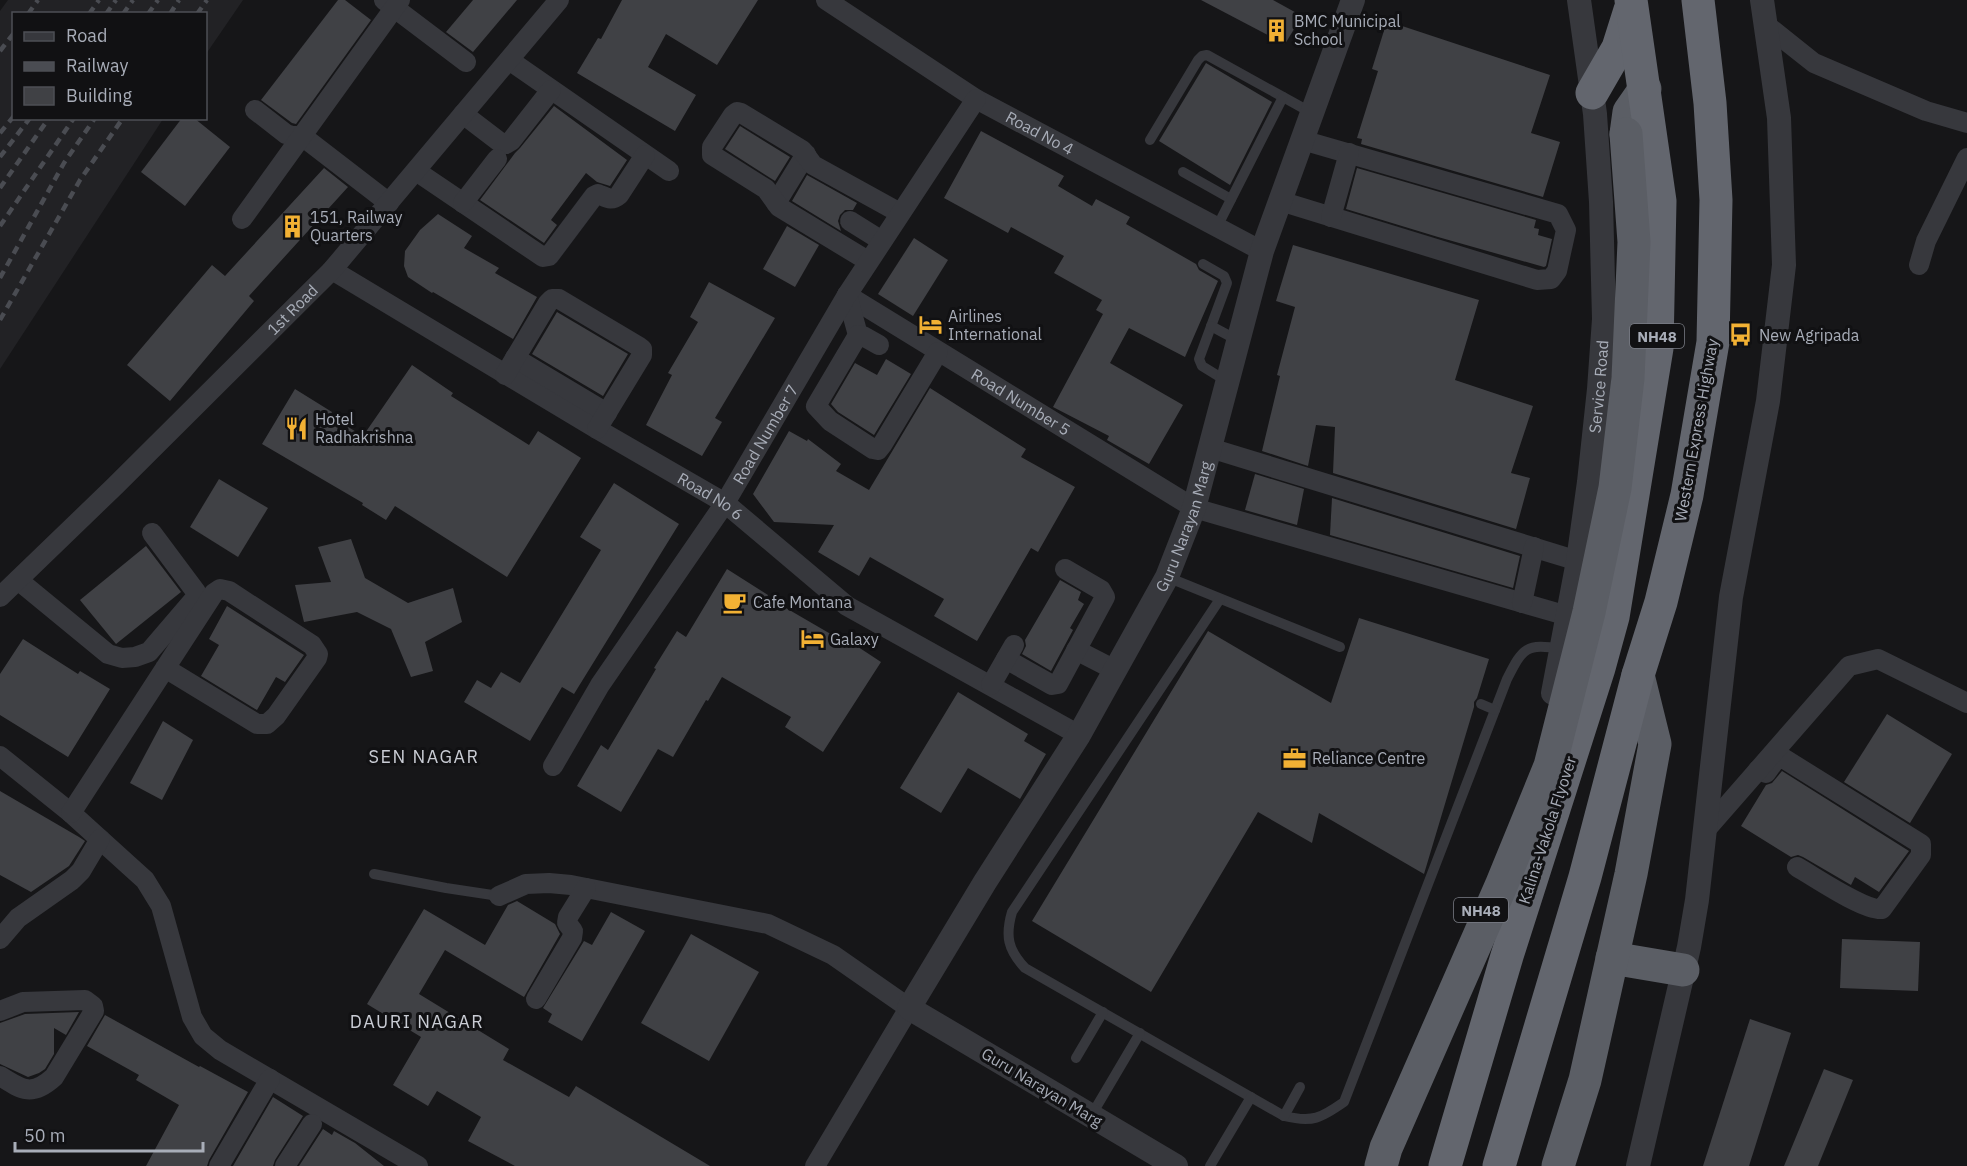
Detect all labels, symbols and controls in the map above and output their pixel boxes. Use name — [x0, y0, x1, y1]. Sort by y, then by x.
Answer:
place label: BMC Municipal School — [1294, 11, 1401, 49]
legend — [12, 12, 207, 120]
building icon: BMC Municipal School — [1263, 17, 1289, 43]
text: Road — [66, 24, 107, 47]
text: Railway — [66, 54, 128, 77]
text: Building — [66, 84, 133, 107]
street label: Road No 4 — [1002, 107, 1077, 159]
place label: 151, Railway Quarters — [310, 207, 402, 245]
building icon: 151, Railway Quarters — [279, 213, 305, 239]
street label: 1st Road — [263, 280, 322, 339]
place label: Airlines International — [948, 306, 1042, 344]
hotel icon: Airlines International — [917, 312, 943, 338]
bus stop icon: New Agripada — [1728, 322, 1754, 348]
road number: NH48 — [1630, 324, 1684, 348]
place label: New Agripada — [1759, 325, 1860, 345]
street label: Western Express Highway — [1670, 337, 1722, 523]
street label: Service Road — [1584, 339, 1612, 434]
street label: Road Number 5 — [968, 364, 1074, 440]
street label: Road Number 7 — [728, 381, 802, 488]
place label: Hotel Radhakrishna — [315, 409, 414, 447]
restaurant icon: Hotel Radhakrishna — [284, 415, 310, 441]
street label: Guru Narayan Marg — [1151, 458, 1216, 596]
street label: Road No 6 — [674, 468, 748, 524]
cafe icon: Cafe Montana — [722, 589, 748, 615]
place label: Cafe Montana — [753, 592, 852, 612]
hotel icon: Galaxy — [799, 626, 825, 652]
place label: Galaxy — [830, 629, 879, 649]
district label: SEN NAGAR — [369, 745, 480, 768]
office icon: Reliance Centre — [1281, 745, 1307, 771]
place label: Reliance Centre — [1312, 748, 1425, 768]
street label: Kalina-Vakola Flyover — [1514, 753, 1580, 906]
road number: NH48 — [1454, 898, 1508, 922]
district label: DAURI NAGAR — [350, 1010, 484, 1033]
street label: Guru Narayan Marg — [978, 1043, 1107, 1131]
scale bar — [15, 1115, 202, 1153]
text: 50 m — [24, 1124, 66, 1147]

